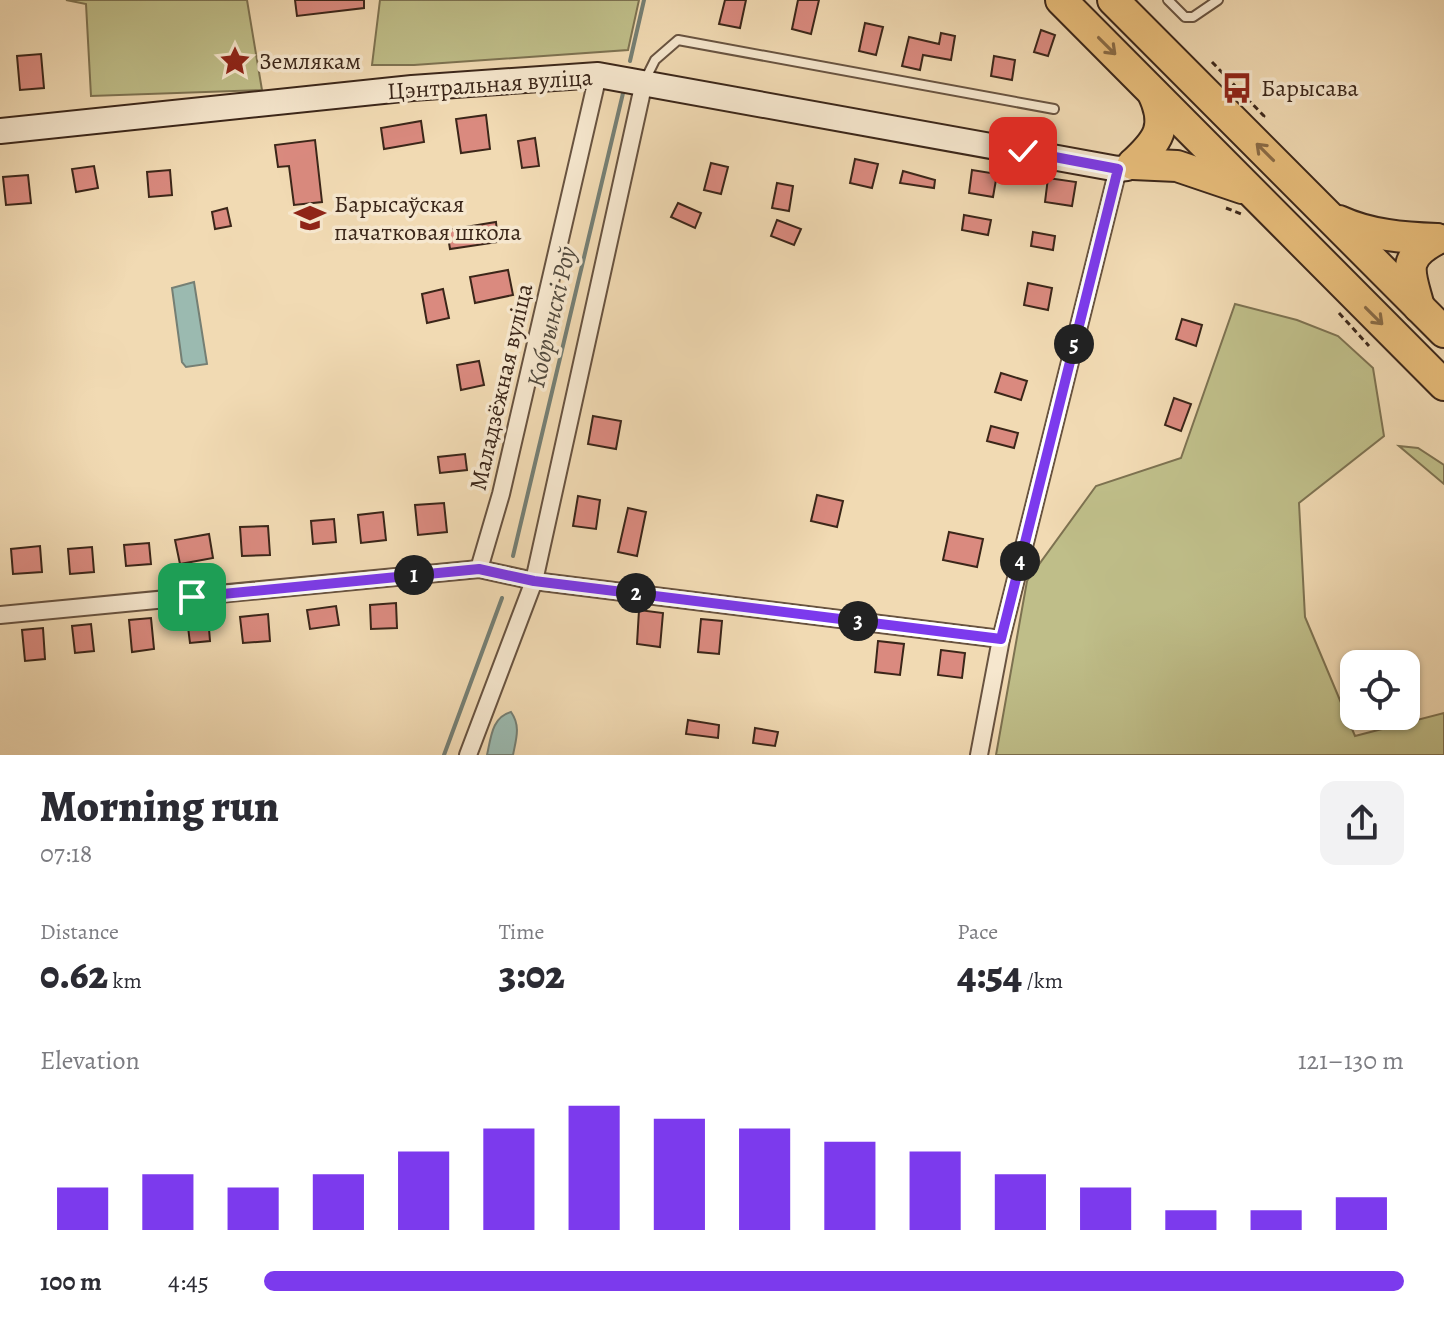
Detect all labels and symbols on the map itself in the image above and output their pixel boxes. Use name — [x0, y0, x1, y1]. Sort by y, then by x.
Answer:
one-way arrow — [1097, 36, 1116, 55]
place icon: Землякам — [218, 44, 252, 78]
place label: Землякам — [259, 45, 361, 77]
street label: Цэнтральная вуліца — [386, 61, 594, 107]
bus stop icon: Барысава — [1220, 71, 1254, 105]
place label: Барысава — [1261, 72, 1359, 104]
pin — [989, 117, 1057, 185]
one-way arrow — [1255, 143, 1275, 162]
place label: Барысаўская пачатковая школа — [334, 188, 522, 248]
school or university icon: Барысаўская пачатковая школа — [293, 201, 327, 235]
water label: Кобрынскі Роў — [518, 243, 585, 391]
street label: Маладзёжная вуліца — [462, 280, 540, 494]
one-way arrow — [1364, 306, 1383, 325]
pin: 5 — [1054, 324, 1094, 364]
pin: 4 — [1000, 541, 1040, 581]
pin: 1 — [394, 555, 434, 595]
pin — [158, 563, 226, 631]
pin: 2 — [616, 573, 656, 613]
pin: 3 — [838, 601, 878, 641]

